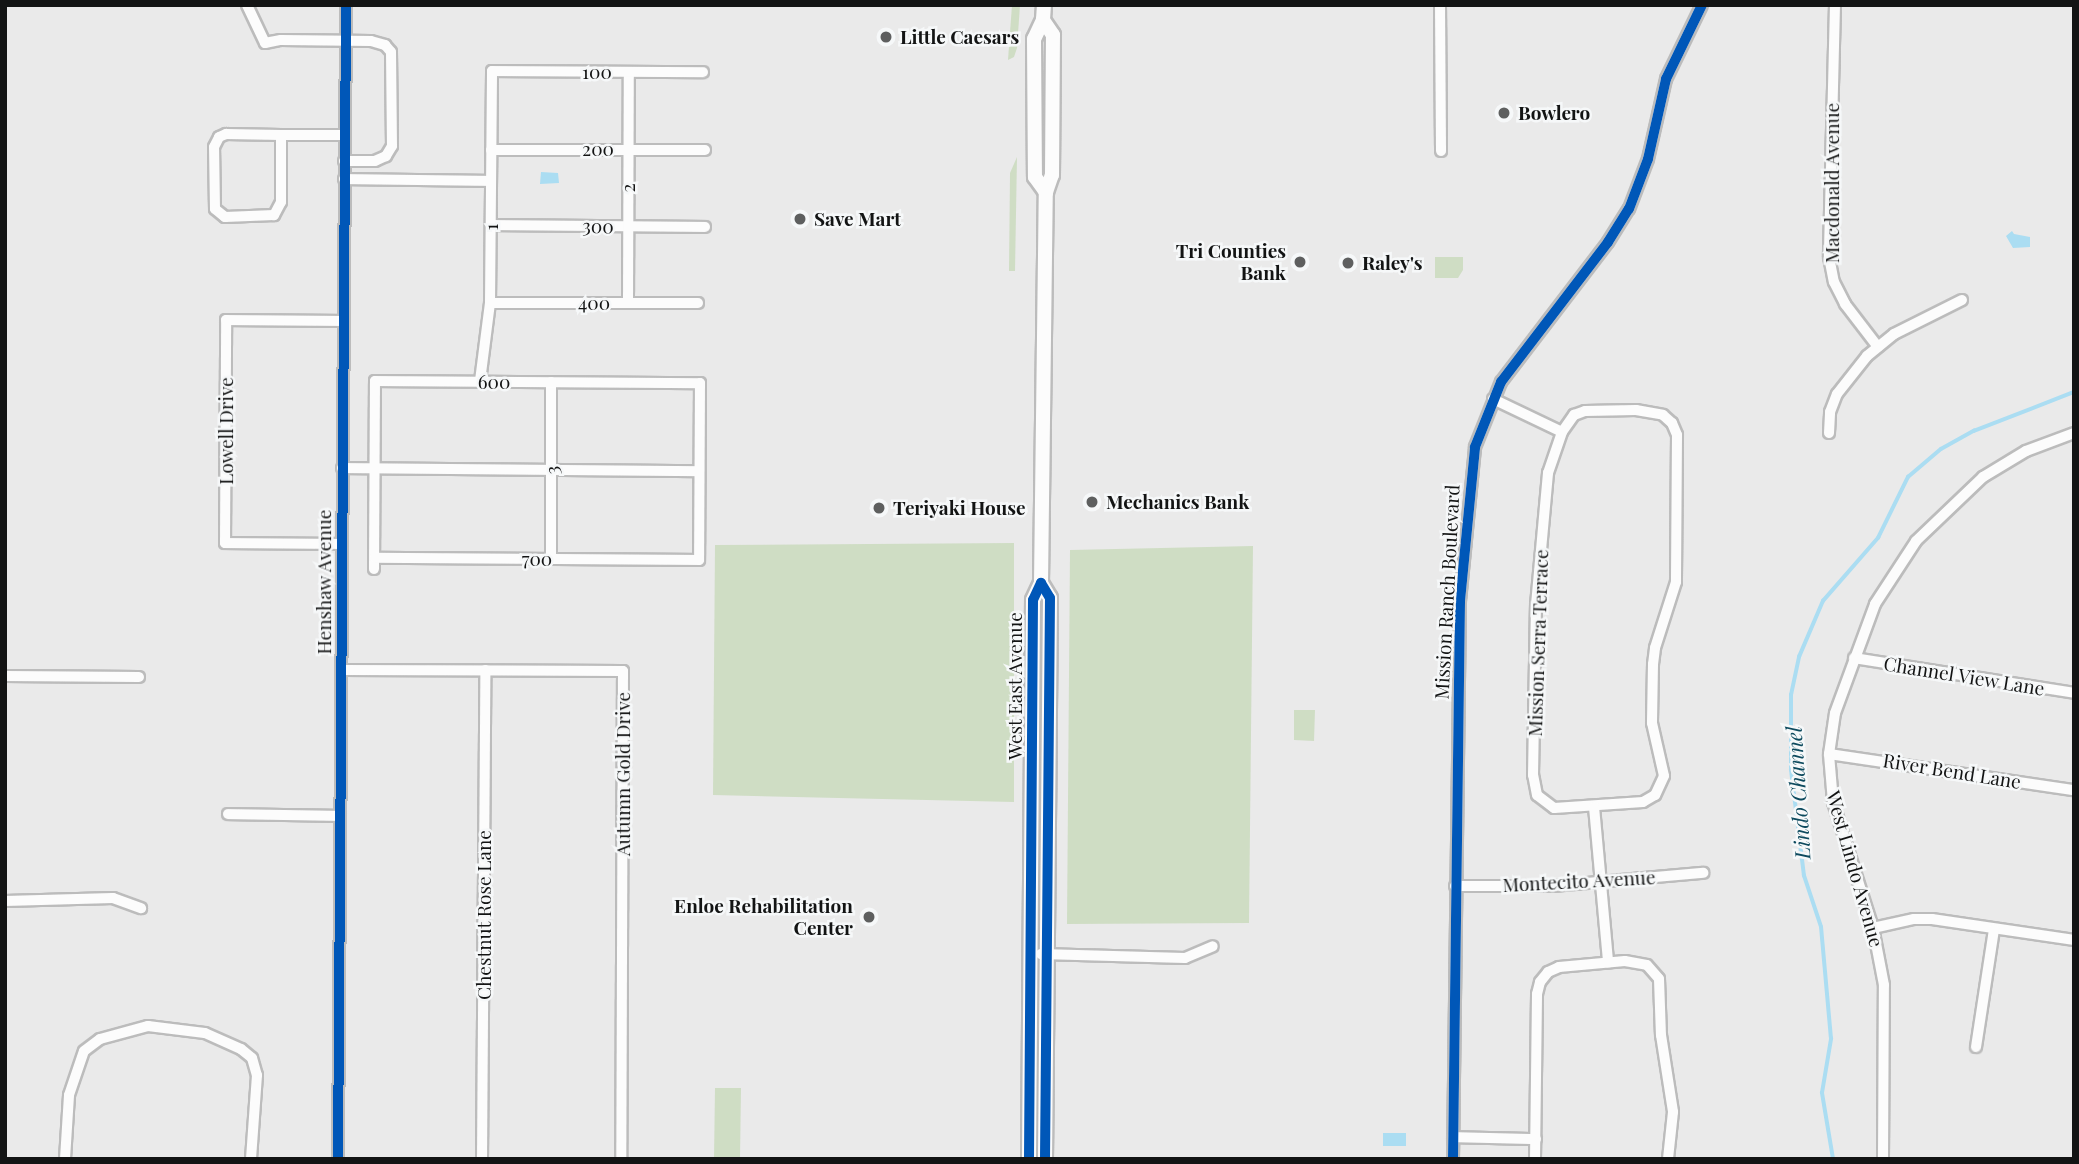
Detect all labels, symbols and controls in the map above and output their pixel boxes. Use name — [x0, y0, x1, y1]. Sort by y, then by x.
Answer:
place label: Little Caesars — [900, 26, 1019, 48]
marker: Little Caesars — [878, 29, 894, 45]
street label: 100 — [582, 61, 612, 83]
place label: Bowlero — [1518, 102, 1590, 124]
street label: Macdonald Avenue — [1821, 102, 1843, 264]
marker: Bowlero — [1496, 105, 1512, 121]
street label: 200 — [582, 138, 614, 160]
street label: 2 — [617, 183, 639, 193]
place label: Save Mart — [814, 208, 901, 230]
marker: Save Mart — [792, 211, 808, 227]
street label: 300 — [582, 214, 614, 238]
street label: 1 — [480, 223, 502, 231]
place label: Tri Counties Bank — [1176, 240, 1286, 284]
place label: Raley's — [1362, 252, 1422, 274]
marker: Tri Counties Bank — [1292, 254, 1308, 270]
marker: Raley's — [1340, 255, 1356, 271]
street label: 400 — [578, 292, 610, 314]
street label: 600 — [478, 371, 510, 393]
street label: Lowell Drive — [215, 377, 237, 485]
street label: 3 — [541, 466, 563, 474]
street label: Mission Ranch Boulevard — [1430, 484, 1464, 700]
place label: Mechanics Bank — [1106, 491, 1249, 513]
marker: Mechanics Bank — [1084, 494, 1100, 510]
place label: Teriyaki House — [893, 497, 1026, 519]
marker: Teriyaki House — [871, 500, 887, 516]
street label: Henshaw Avenue — [313, 509, 335, 655]
street label: 700 — [522, 548, 552, 570]
street label: Mission Serra Terrace — [1523, 549, 1553, 737]
street label: West East Avenue — [1004, 611, 1026, 761]
street label: Channel View Lane — [1881, 652, 2047, 700]
street label: Autumn Gold Drive — [612, 692, 634, 856]
water label: Lindo Channel — [1780, 726, 1814, 860]
street label: River Bend Lane — [1881, 749, 2023, 793]
street label: West Lindo Avenue — [1822, 788, 1888, 950]
street label: Chestnut Rose Lane — [473, 830, 495, 1000]
street label: Montecito Avenue — [1502, 866, 1656, 896]
place label: Enloe Rehabilitation Center — [674, 895, 853, 939]
marker: Enloe Rehabilitation Center — [859, 907, 879, 927]

